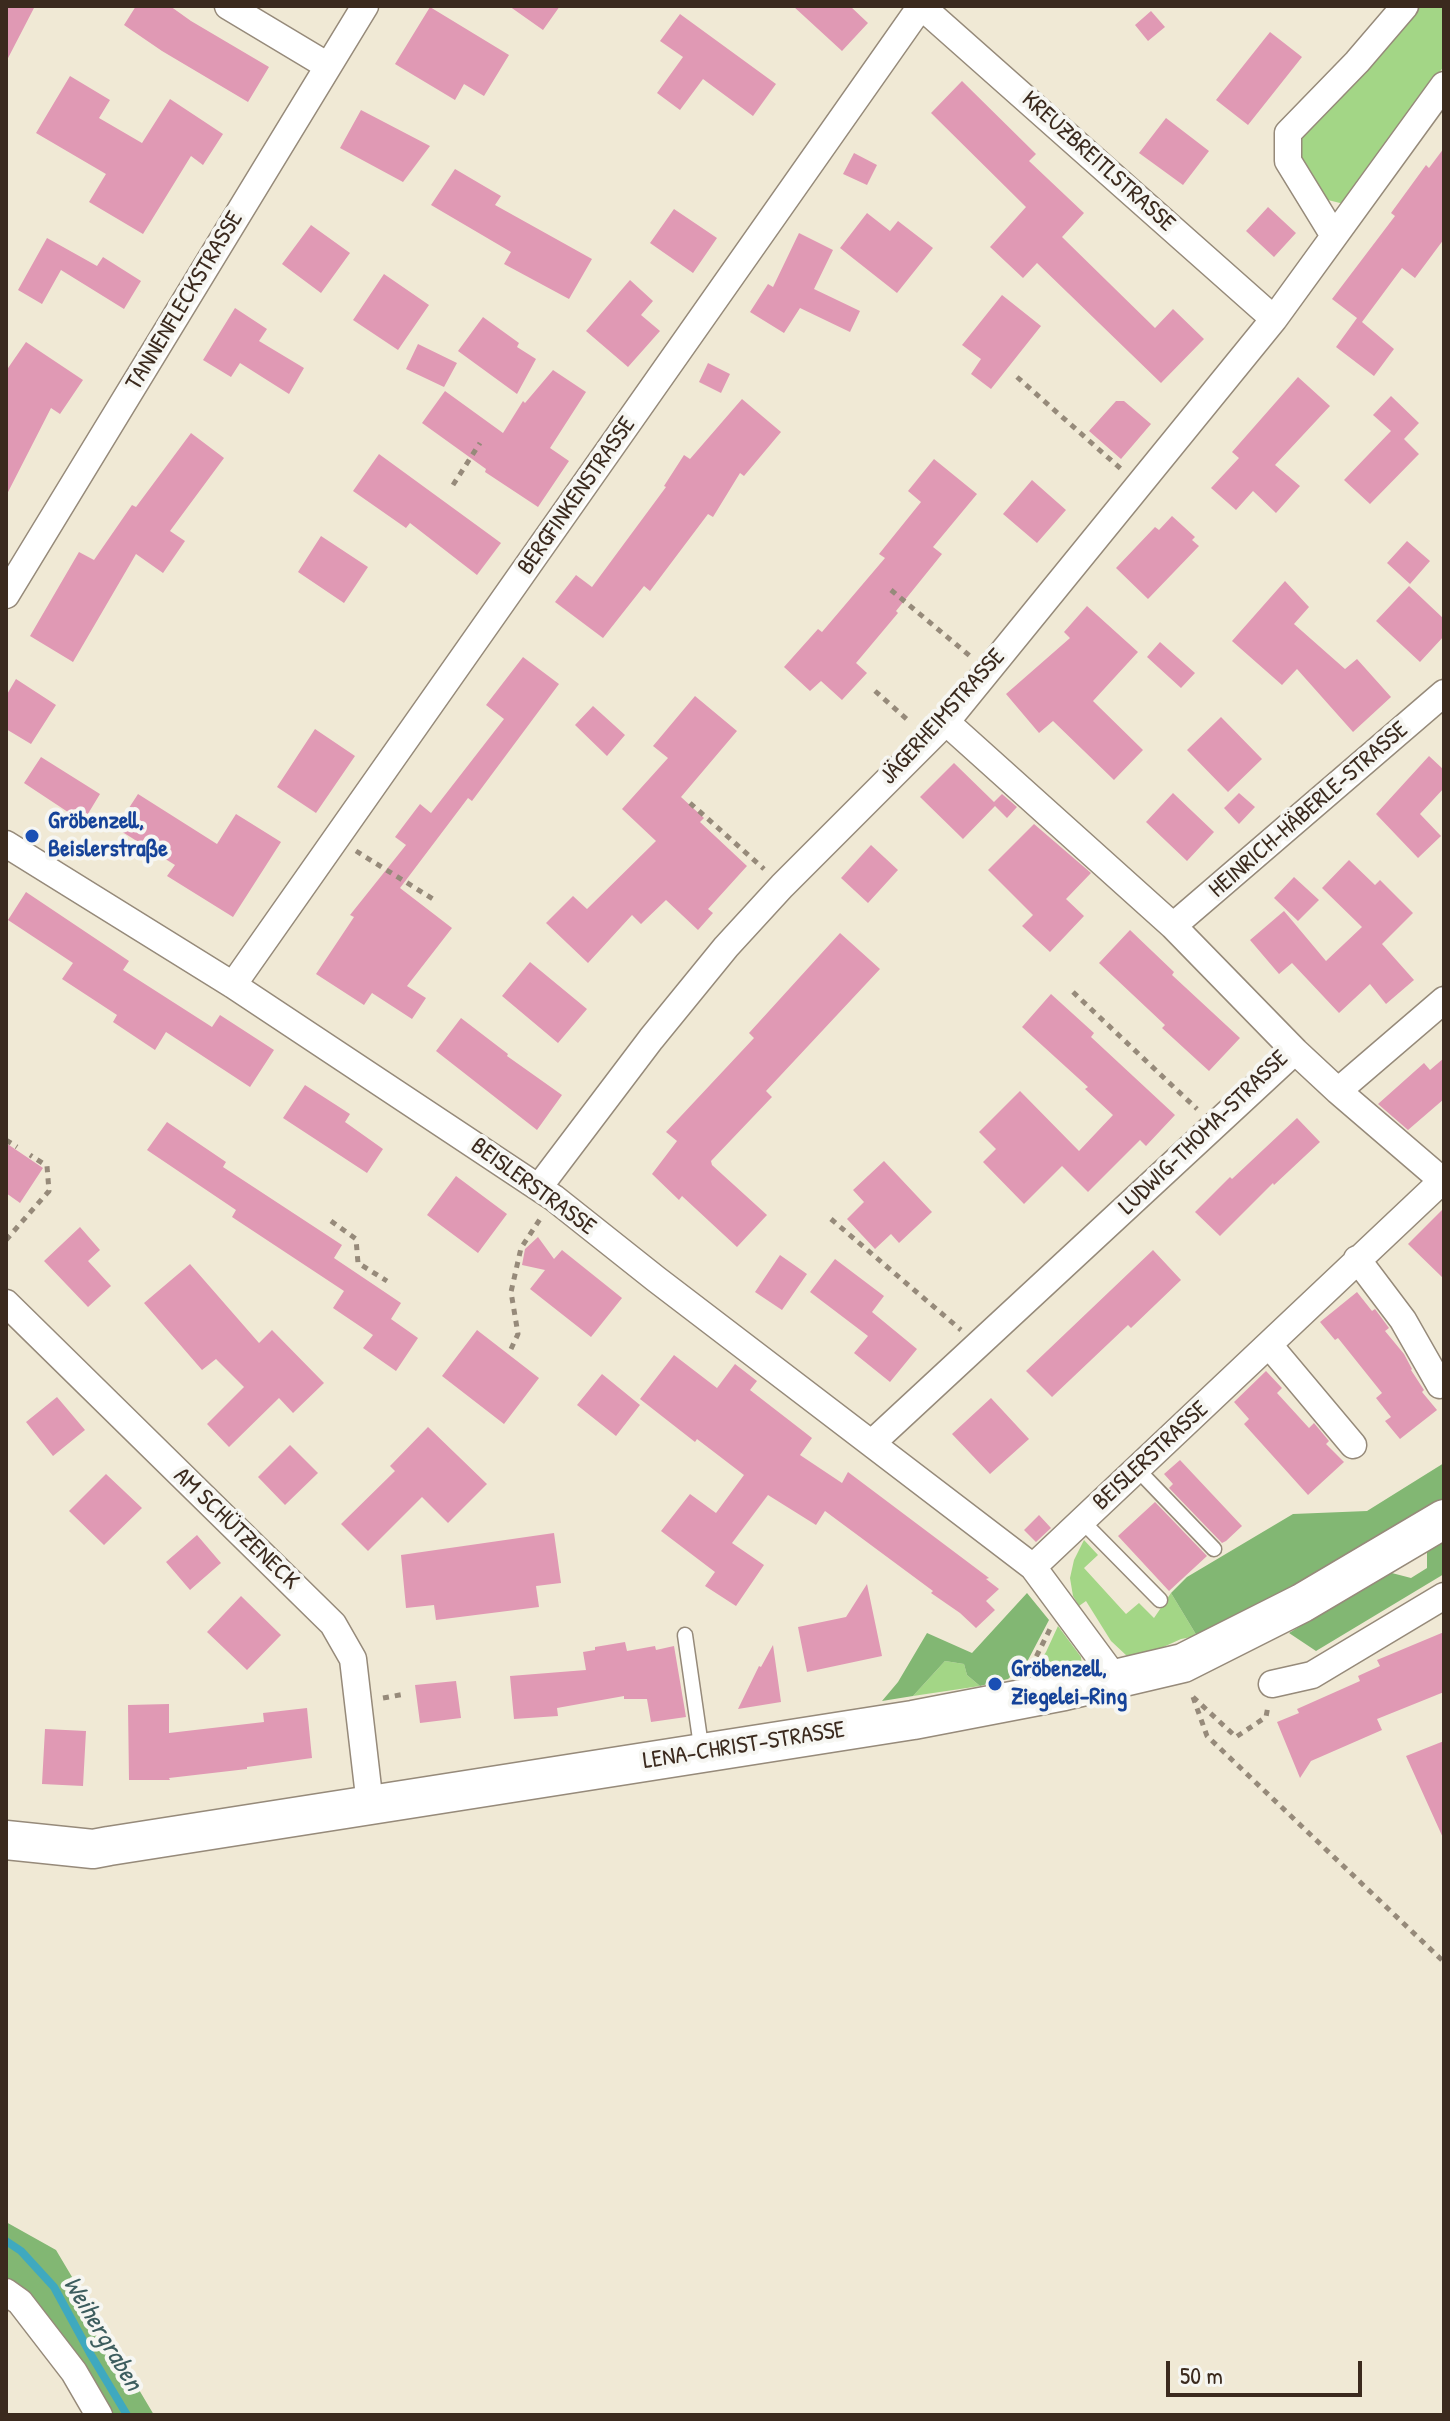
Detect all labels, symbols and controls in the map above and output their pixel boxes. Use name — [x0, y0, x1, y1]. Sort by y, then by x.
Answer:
street label: KREUZBREITLSTRASSE — [1015, 86, 1181, 238]
street label: TANNENFLECKSTRASSE — [120, 206, 250, 396]
street label: BERGFINKENSTRASSE — [512, 412, 642, 580]
street label: JÄGERHEIMSTRASSE — [874, 643, 1012, 791]
street label: HEINRICH-HÄBERLE-STRASSE — [1204, 716, 1414, 904]
place label: Gröbenzell, Beislerstraße — [48, 808, 168, 864]
marker: Gröbenzell, Beislerstraße — [23, 827, 41, 845]
street label: LUDWIG-THOMA-STRASSE — [1113, 1045, 1295, 1221]
street label: BEISLERSTRASSE — [465, 1132, 601, 1242]
street label: BEISLERSTRASSE — [1087, 1395, 1215, 1517]
street label: AM SCHÜTZENECK — [167, 1462, 305, 1596]
place label: Gröbenzell, Ziegelei-Ring — [1011, 1656, 1127, 1712]
marker: Gröbenzell, Ziegelei-Ring — [986, 1675, 1004, 1693]
street label: LENA-CHRIST-STRASSE — [641, 1716, 847, 1776]
water label: Weihergraben — [56, 2271, 148, 2397]
scale bar — [1170, 2345, 1366, 2395]
text: 50 m — [1180, 2359, 1223, 2391]

